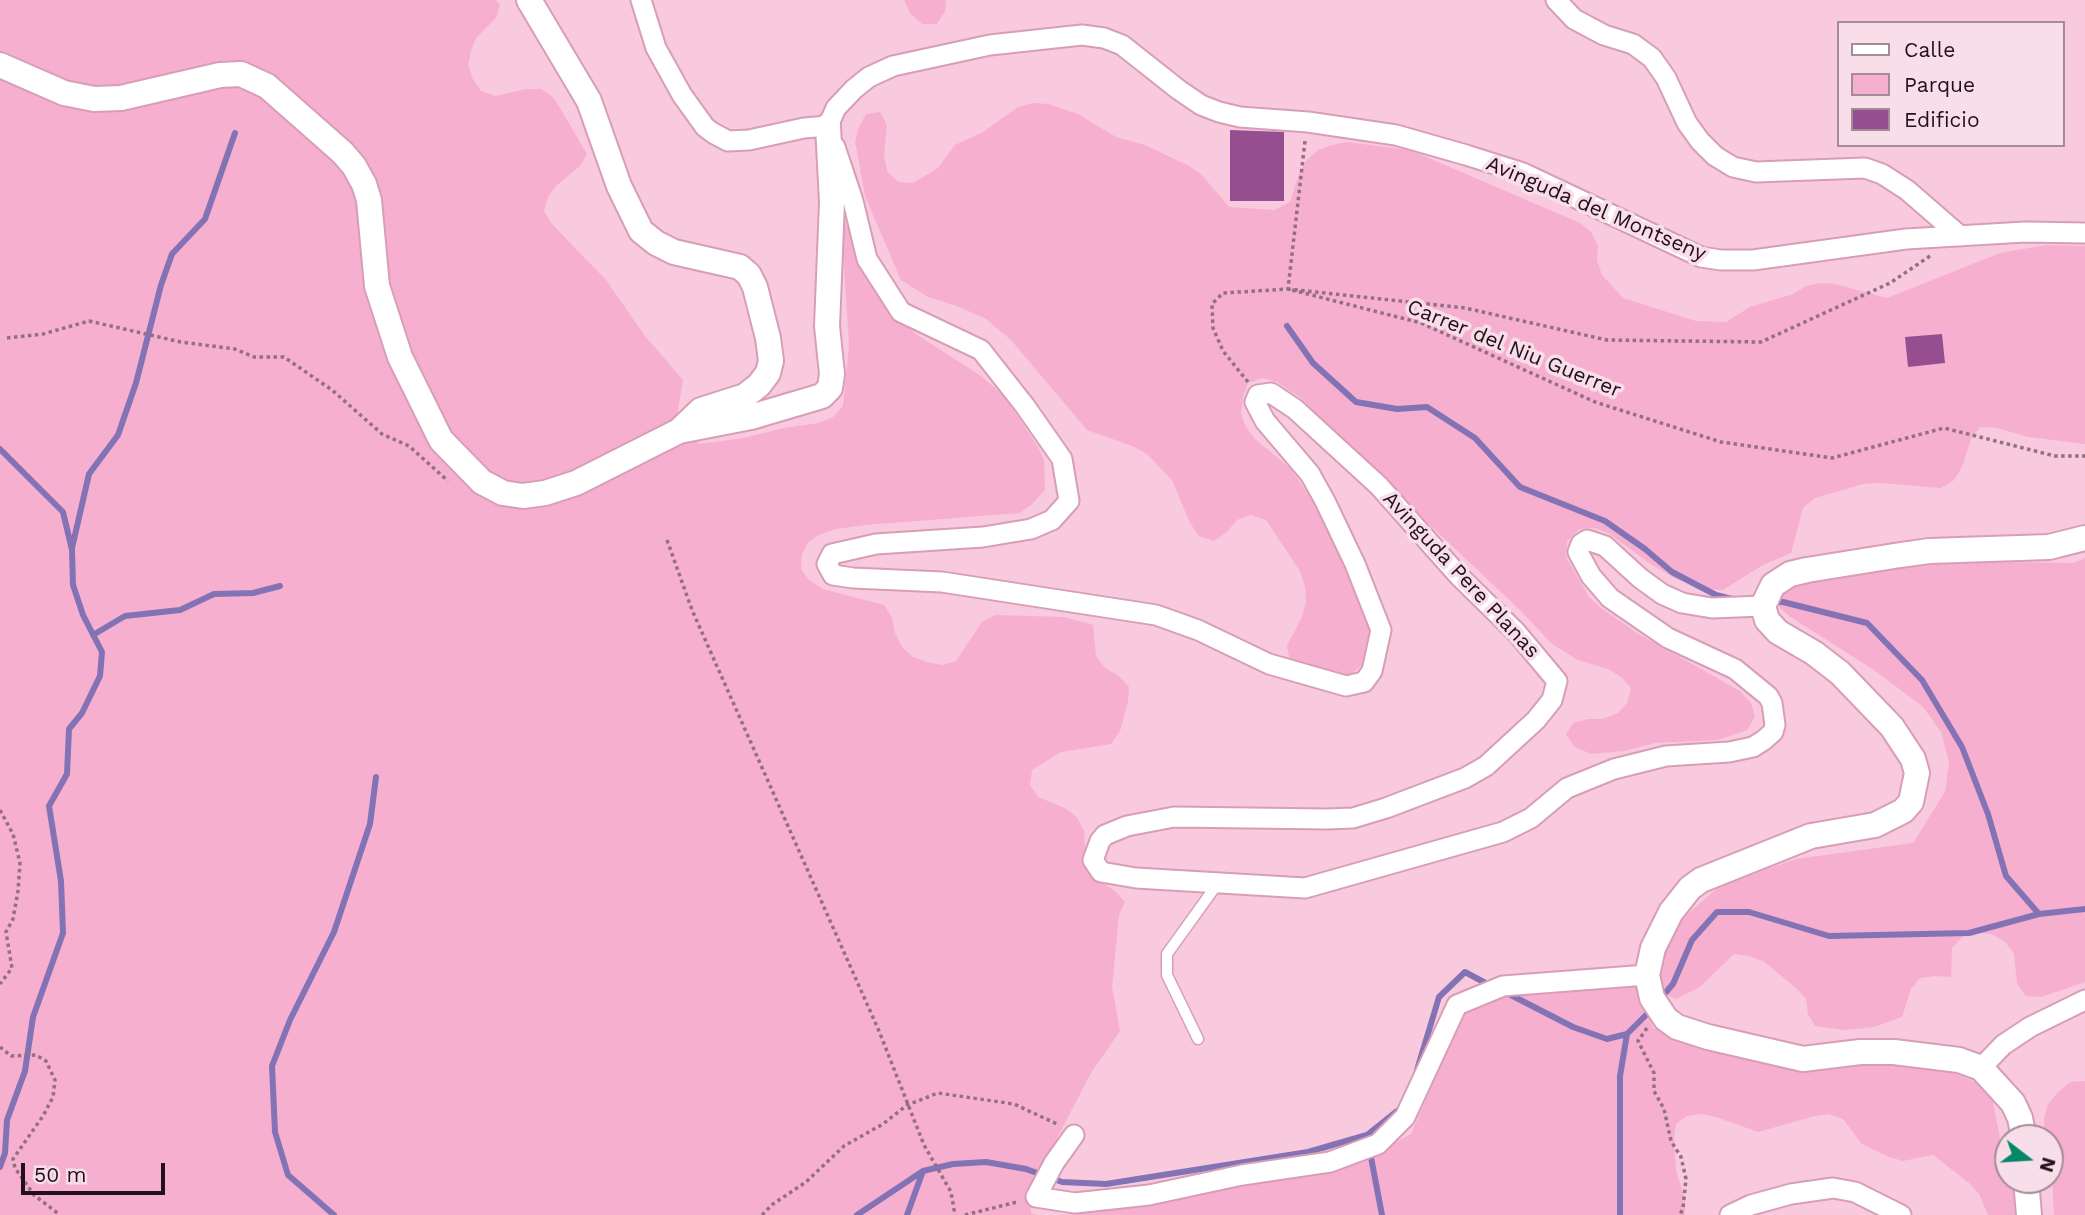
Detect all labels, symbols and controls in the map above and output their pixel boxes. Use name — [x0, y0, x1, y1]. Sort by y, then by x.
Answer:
legend — [1836, 21, 2064, 147]
text: Calle — [1904, 37, 1955, 62]
text: Parque — [1904, 72, 1975, 97]
text: Edificio — [1904, 107, 1980, 132]
street label: Avinguda del Montseny — [1482, 151, 1710, 267]
street label: Carrer del Niu Guerrer — [1403, 294, 1625, 404]
street label: Avinguda Pere Planas — [1377, 487, 1545, 663]
north arrow — [1994, 1124, 2064, 1194]
scale bar — [24, 1148, 168, 1192]
text: N — [2035, 1155, 2061, 1175]
text: 50 m — [34, 1162, 86, 1187]

